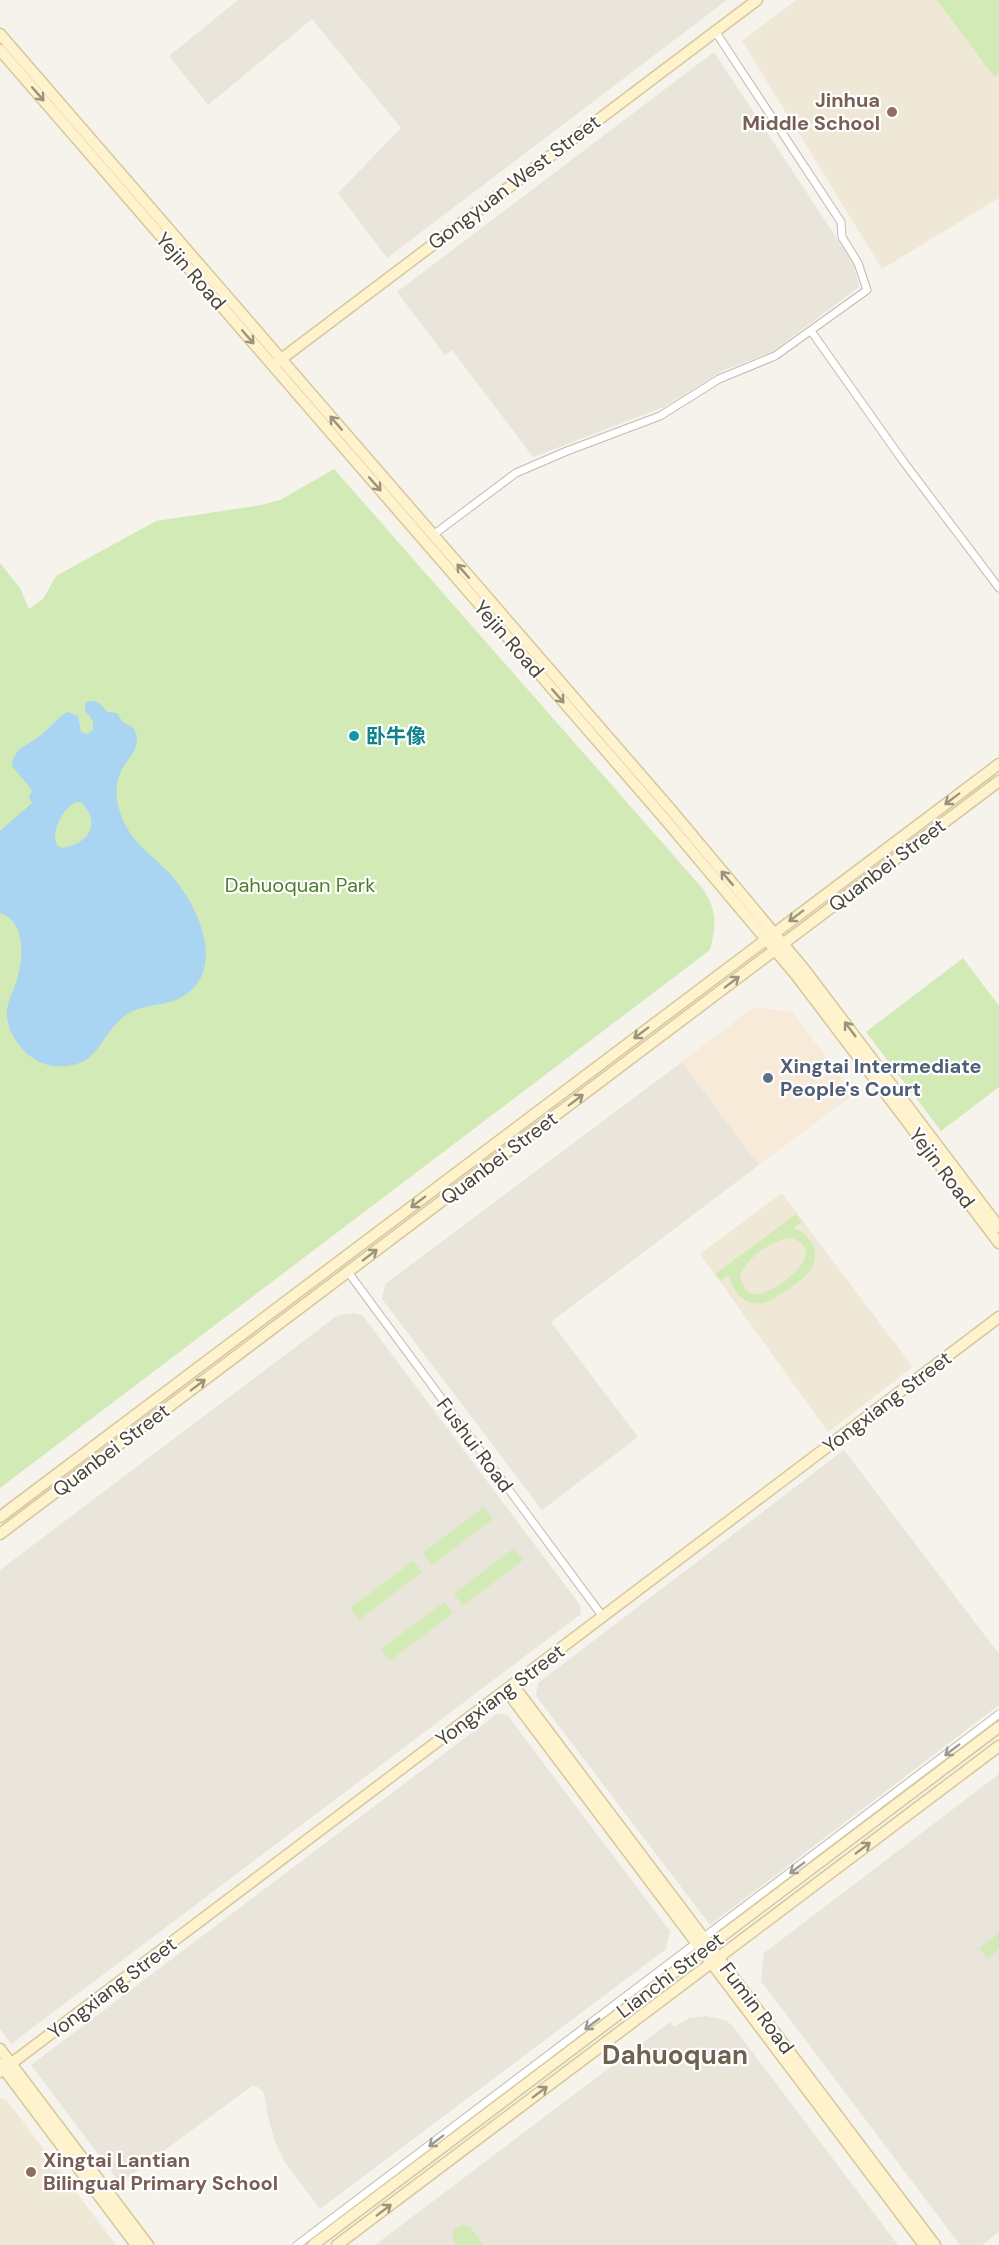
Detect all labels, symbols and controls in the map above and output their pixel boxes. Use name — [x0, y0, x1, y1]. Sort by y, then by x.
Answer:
one-way arrow — [31, 86, 45, 101]
place label: Jinhua Middle School — [742, 87, 880, 136]
marker: Jinhua Middle School — [885, 105, 899, 119]
street label: Gongyuan West Street — [423, 109, 605, 255]
street label: Yejin Road — [150, 227, 232, 315]
one-way arrow — [241, 329, 255, 344]
one-way arrow — [329, 416, 343, 431]
one-way arrow — [369, 476, 382, 492]
one-way arrow — [456, 564, 470, 579]
street label: Yejin Road — [468, 595, 550, 683]
one-way arrow — [551, 688, 565, 703]
place label: 卧牛像 — [366, 723, 426, 749]
marker: 卧牛像 — [347, 729, 361, 743]
one-way arrow — [945, 793, 961, 805]
street label: Quanbei Street — [823, 812, 951, 918]
one-way arrow — [721, 870, 734, 886]
park label: Dahuoquan Park — [225, 872, 375, 898]
one-way arrow — [789, 910, 805, 923]
one-way arrow — [723, 976, 739, 989]
one-way arrow — [843, 1022, 856, 1038]
one-way arrow — [633, 1027, 649, 1040]
place label: Xingtai Intermediate People's Court — [780, 1053, 982, 1102]
marker: Xingtai Intermediate People's Court — [761, 1071, 775, 1085]
one-way arrow — [568, 1093, 584, 1106]
street label: Quanbei Street — [435, 1105, 563, 1211]
street label: Yejin Road — [903, 1123, 981, 1213]
one-way arrow — [410, 1195, 426, 1208]
one-way arrow — [362, 1249, 378, 1262]
street label: Yongxiang Street — [817, 1345, 957, 1459]
one-way arrow — [189, 1379, 205, 1392]
street label: Fushui Road — [431, 1393, 519, 1497]
street label: Quanbei Street — [47, 1397, 175, 1503]
street label: Yongxiang Street — [430, 1638, 570, 1752]
one-way arrow — [945, 1743, 961, 1756]
one-way arrow — [855, 1842, 871, 1855]
one-way arrow — [790, 1862, 806, 1874]
street label: Lianchi Street — [611, 1926, 729, 2024]
street label: Yongxiang Street — [42, 1931, 182, 2045]
street label: Fumin Road — [714, 1957, 800, 2059]
one-way arrow — [584, 2017, 600, 2030]
district label: Dahuoquan — [602, 2038, 748, 2072]
one-way arrow — [531, 2086, 547, 2099]
one-way arrow — [428, 2135, 444, 2147]
place label: Xingtai Lantian Bilingual Primary School — [43, 2147, 278, 2196]
marker: Xingtai Lantian Bilingual Primary School — [24, 2165, 38, 2179]
one-way arrow — [376, 2203, 392, 2216]

